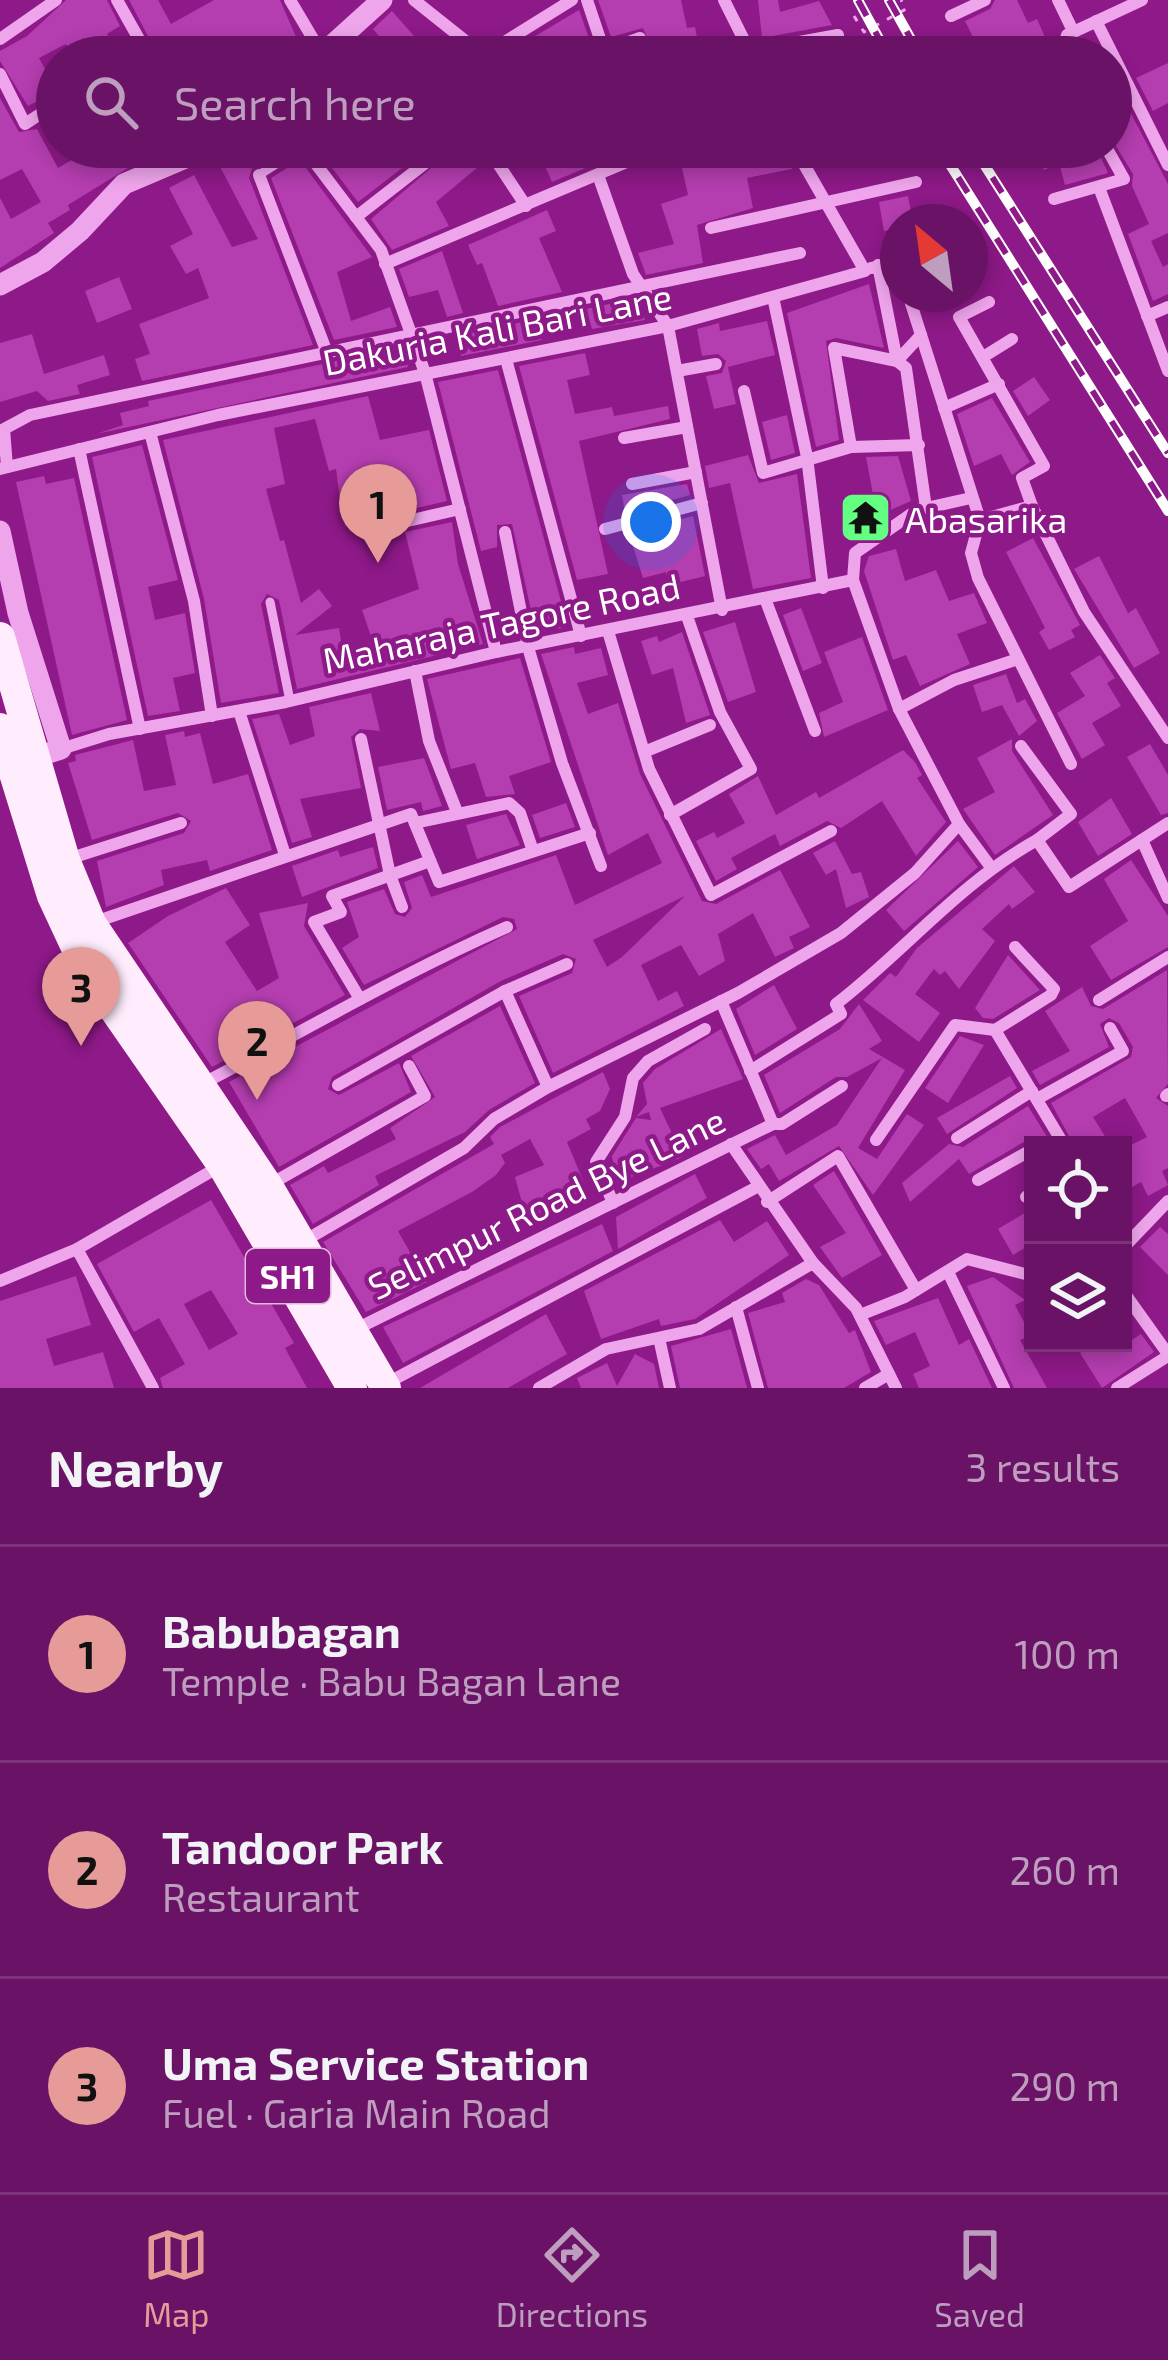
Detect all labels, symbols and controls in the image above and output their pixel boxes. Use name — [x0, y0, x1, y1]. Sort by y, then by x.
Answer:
search box — [36, 36, 1132, 168]
icon: search — [78, 69, 144, 135]
text: Search here — [174, 75, 416, 129]
north arrow — [880, 204, 988, 312]
street label: Dakuria Kali Bari Lane — [319, 273, 675, 383]
pin: 1 — [339, 464, 417, 563]
temple icon: Abasarika — [838, 490, 894, 546]
your location — [621, 492, 681, 552]
place label: Abasarika — [905, 497, 1067, 540]
street label: Maharaja Tagore Road — [318, 563, 684, 681]
pin: 3 — [42, 947, 120, 1046]
pin: 2 — [218, 1001, 296, 1100]
street label: Selimpur Road Bye Lane — [361, 1097, 731, 1307]
map controls — [1024, 1136, 1132, 1352]
button: locate — [1024, 1136, 1132, 1244]
button: layers — [1024, 1244, 1132, 1352]
road number: SH1 — [246, 1249, 330, 1303]
text: Nearby — [48, 1436, 223, 1497]
text: 3 results — [966, 1443, 1120, 1490]
text: Babubagan — [162, 1603, 401, 1657]
text: 1 — [79, 1630, 95, 1677]
text: 100 m — [1015, 1630, 1120, 1677]
text: Temple · Babu Bagan Lane — [162, 1657, 621, 1704]
text: Tandoor Park — [162, 1819, 443, 1873]
text: 2 — [76, 1846, 98, 1893]
text: 260 m — [1009, 1846, 1120, 1893]
text: Restaurant — [162, 1873, 360, 1920]
text: Uma Service Station — [162, 2035, 589, 2089]
text: 3 — [76, 2062, 98, 2109]
text: 290 m — [1009, 2062, 1120, 2109]
text: Fuel · Garia Main Road — [162, 2089, 551, 2136]
tab: Map — [143, 2222, 209, 2334]
tab: Directions — [496, 2222, 648, 2334]
tab: Saved — [934, 2222, 1025, 2334]

